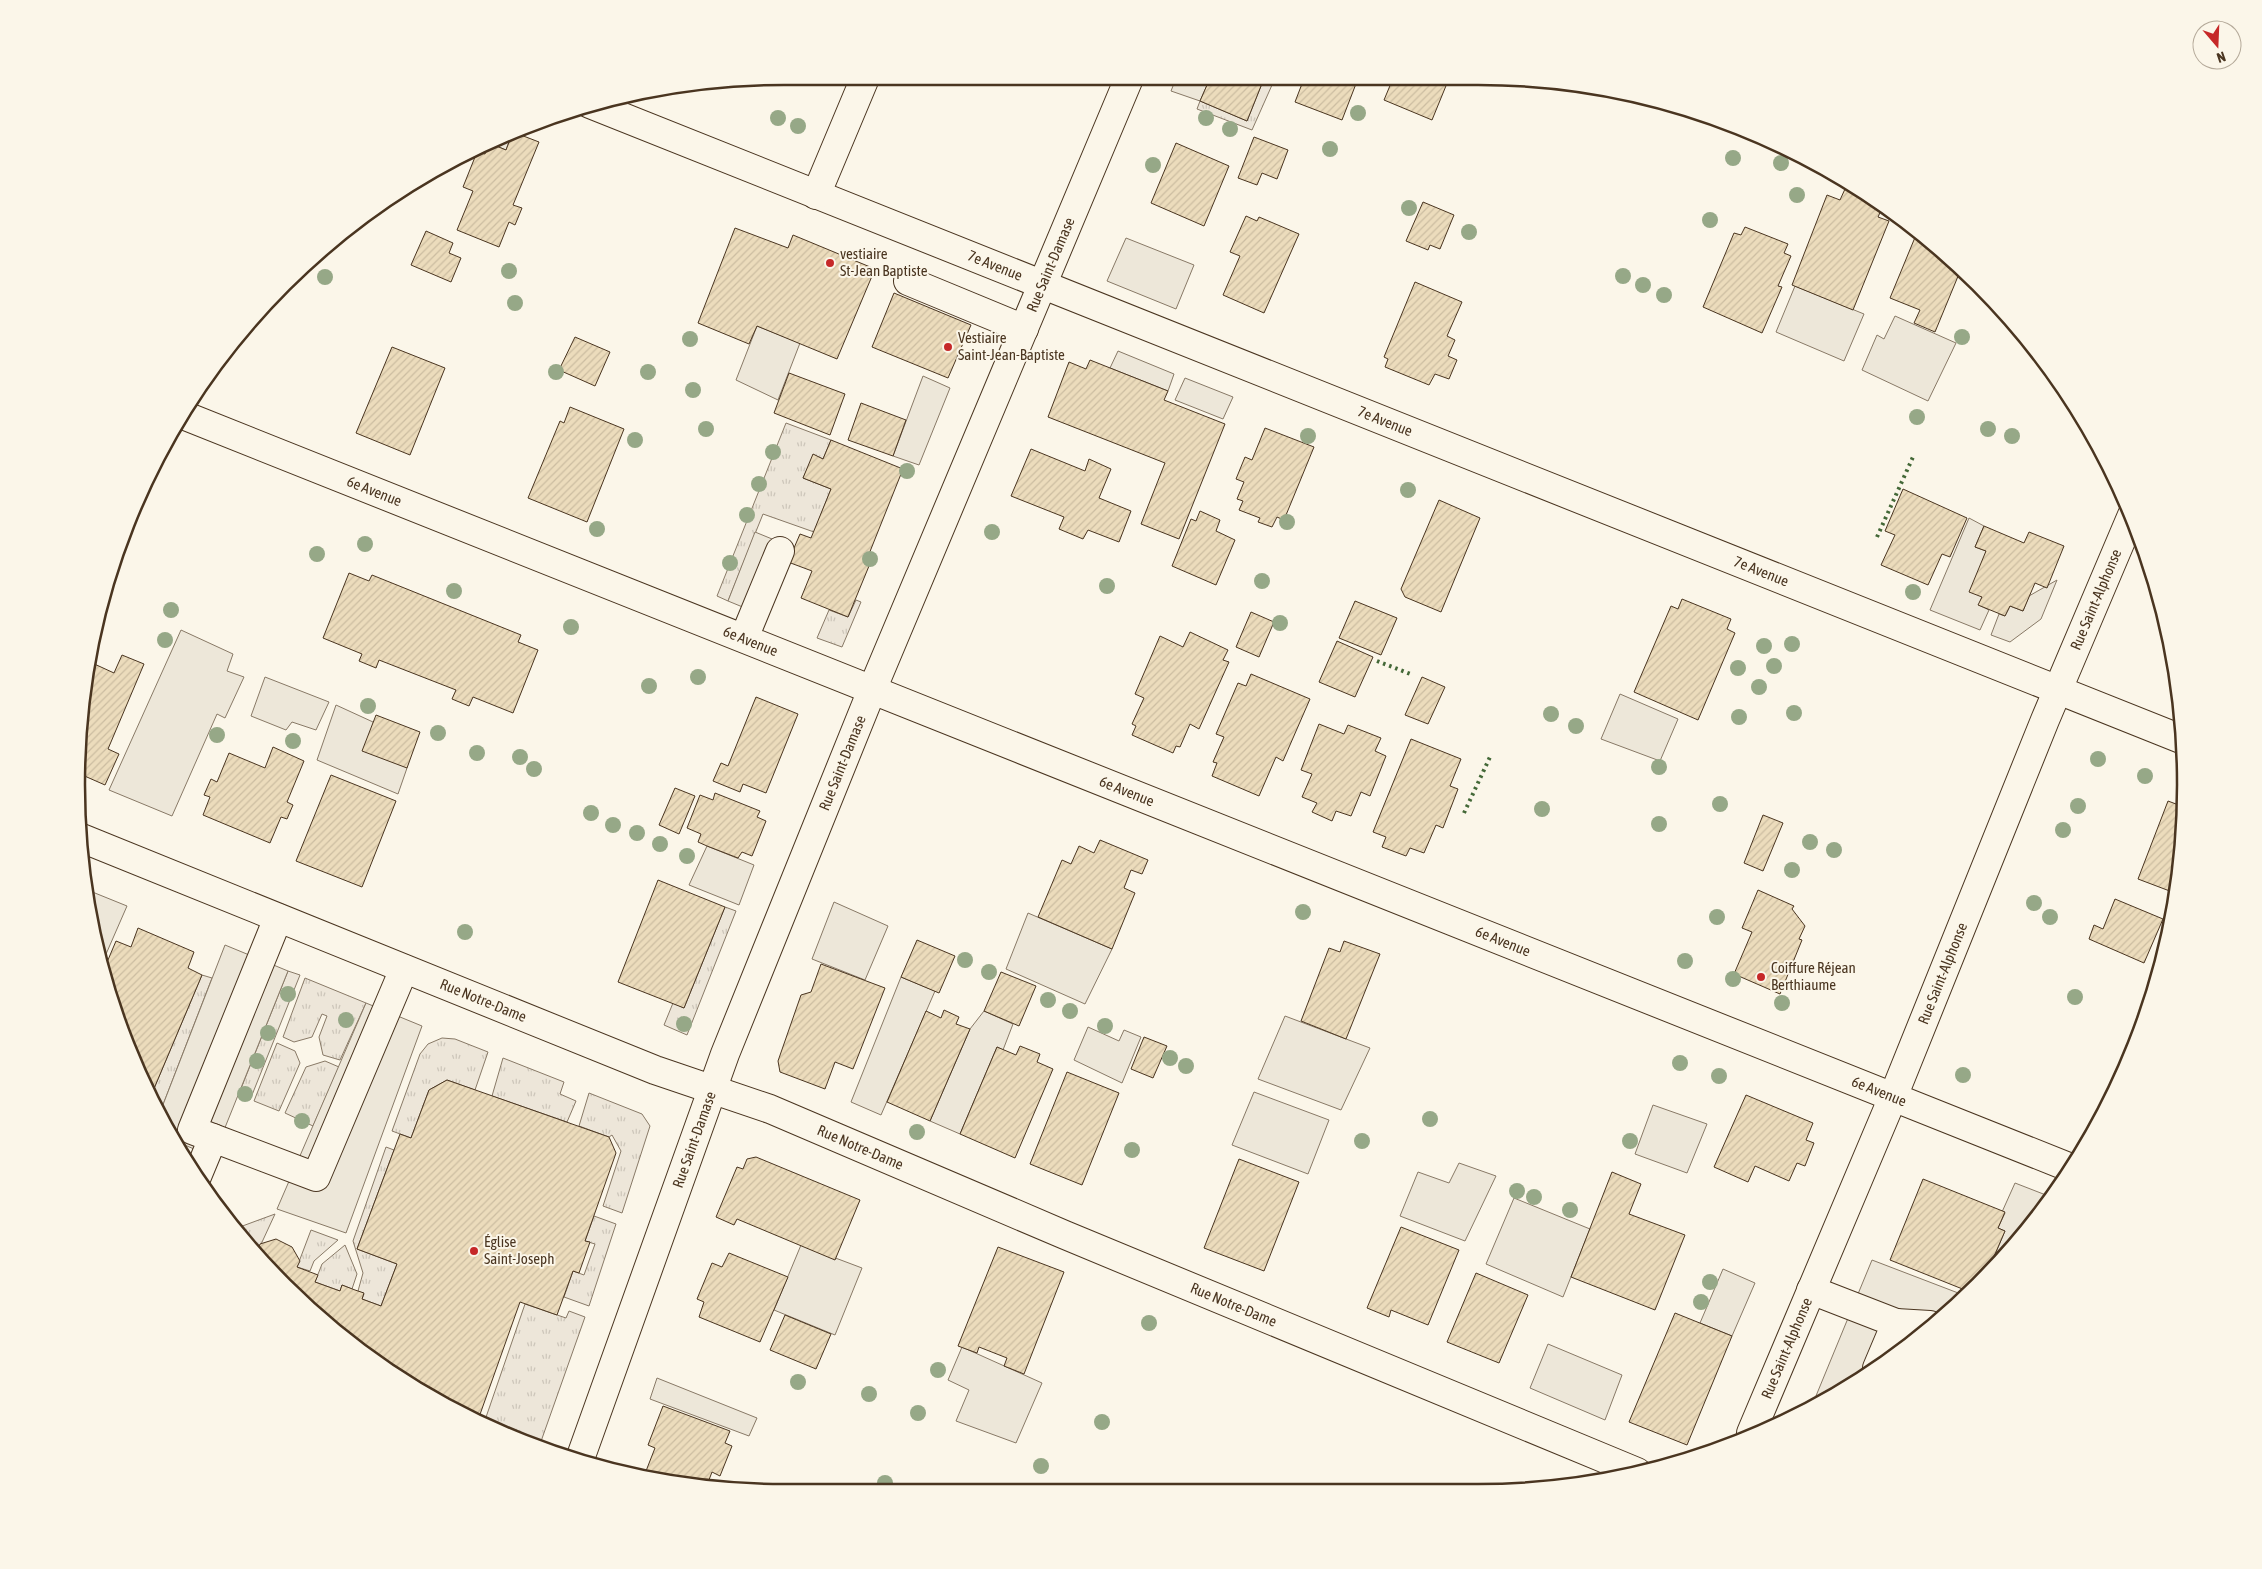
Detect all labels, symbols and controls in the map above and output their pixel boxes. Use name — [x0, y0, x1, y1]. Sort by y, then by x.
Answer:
north arrow — [2192, 20, 2242, 70]
text: N — [2215, 48, 2228, 66]
street label: Rue Saint-Damase — [1023, 215, 1078, 314]
place label: vestiaire St-Jean Baptiste — [840, 245, 928, 279]
street label: 7e Avenue — [965, 247, 1025, 284]
marker: vestiaire St-Jean Baptiste — [824, 257, 836, 269]
place label: Vestiaire Saint-Jean-Baptiste — [958, 329, 1065, 363]
marker: Vestiaire Saint-Jean-Baptiste — [942, 341, 954, 353]
street label: 7e Avenue — [1355, 402, 1415, 439]
street label: 6e Avenue — [345, 472, 405, 509]
street label: Rue Saint-Alphonse — [2067, 546, 2125, 652]
street label: 7e Avenue — [1732, 552, 1791, 590]
street label: 6e Avenue — [721, 622, 781, 659]
street label: Rue Saint-Damase — [815, 713, 869, 813]
street label: 6e Avenue — [1097, 772, 1157, 810]
street label: Rue Saint-Alphonse — [1914, 920, 1970, 1026]
street label: 6e Avenue — [1473, 922, 1533, 960]
place label: Coiffure Réjean Berthiaume — [1771, 959, 1856, 993]
marker: Coiffure Réjean Berthiaume — [1755, 971, 1767, 983]
street label: Rue Notre-Dame — [438, 975, 529, 1025]
street label: 6e Avenue — [1849, 1072, 1909, 1110]
street label: Rue Saint-Damase — [669, 1089, 719, 1190]
street label: Rue Notre-Dame — [815, 1121, 906, 1173]
place label: Église Saint-Joseph — [484, 1233, 554, 1267]
marker: Église Saint-Joseph — [468, 1245, 480, 1257]
street label: Rue Notre-Dame — [1188, 1279, 1280, 1330]
street label: Rue Saint-Alphonse — [1758, 1295, 1815, 1401]

